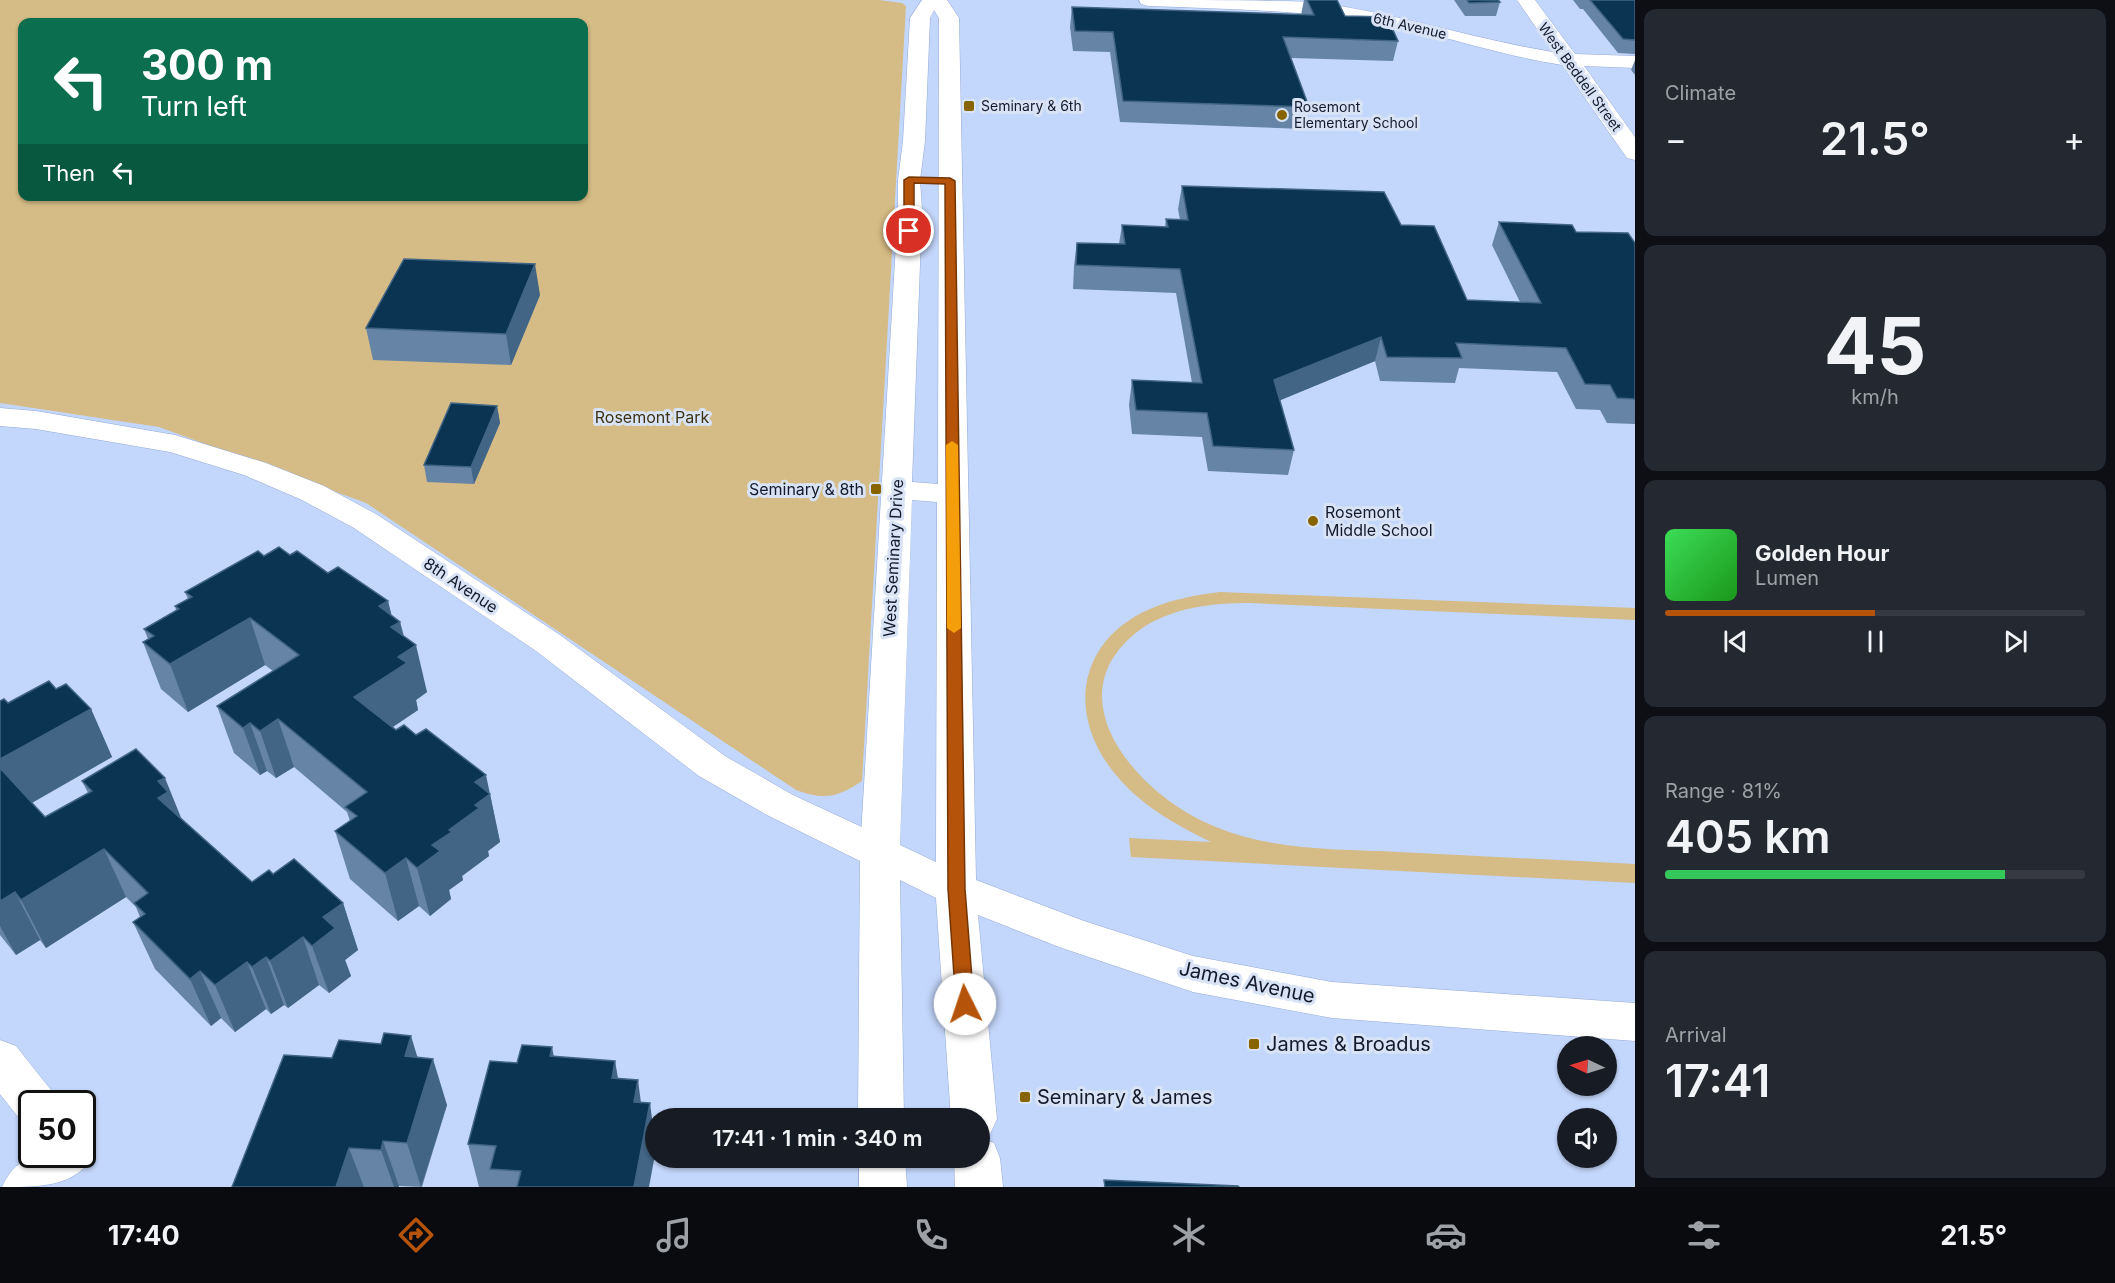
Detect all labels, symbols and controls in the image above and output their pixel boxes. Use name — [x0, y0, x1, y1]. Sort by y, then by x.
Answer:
street label: 6th Avenue — [1372, 9, 1448, 42]
street label: West Beddell Street — [1535, 19, 1626, 135]
text: 300 m — [141, 39, 273, 90]
icon: left — [42, 42, 120, 120]
text: Climate — [1665, 81, 1736, 105]
text: Turn left — [141, 90, 247, 123]
place label: Seminary & 6th — [981, 97, 1082, 114]
place label: Rosemont Elementary School — [1294, 98, 1418, 131]
marker: Seminary & 6th — [962, 99, 976, 113]
marker: Rosemont Elementary School — [1275, 108, 1289, 122]
text: 21.5° — [1820, 111, 1930, 166]
text: − — [1665, 119, 1687, 159]
text: + — [2063, 119, 2085, 159]
icon: left — [107, 156, 140, 189]
text: Then — [42, 160, 95, 186]
pin — [883, 205, 934, 256]
icon: arrive — [892, 214, 925, 247]
text: 45 — [1824, 298, 1926, 393]
text: km/h — [1851, 385, 1899, 409]
park label: Rosemont Park — [595, 407, 709, 427]
place label: Seminary & 8th — [749, 479, 864, 499]
street label: West Seminary Drive — [879, 479, 907, 637]
marker: Seminary & 8th — [869, 482, 883, 496]
place label: Rosemont Middle School — [1325, 502, 1433, 540]
marker: Rosemont Middle School — [1306, 514, 1320, 528]
text: Golden Hour — [1755, 540, 1889, 566]
street label: 8th Avenue — [420, 553, 502, 617]
text: Lumen — [1755, 566, 1819, 590]
icon: previous — [1719, 625, 1752, 658]
icon: pause — [1859, 625, 1892, 658]
icon: next — [1999, 625, 2032, 658]
text: Range · 81% — [1665, 779, 1782, 803]
text: 405 km — [1665, 809, 1830, 864]
street label: James Avenue — [1177, 956, 1317, 1008]
position arrow — [933, 972, 997, 1036]
text: Arrival — [1665, 1023, 1727, 1047]
place label: James & Broadus — [1266, 1032, 1431, 1056]
north arrow — [1557, 1036, 1617, 1096]
map controls — [1557, 1036, 1617, 1168]
marker: James & Broadus — [1247, 1037, 1261, 1051]
text: 17:41 — [1665, 1053, 1770, 1108]
place label: Seminary & James — [1037, 1085, 1213, 1109]
speed limit sign: 50 — [18, 1090, 96, 1168]
marker: Seminary & James — [1018, 1090, 1032, 1104]
button: sound — [1557, 1108, 1617, 1168]
text: 17:41 · 1 min · 340 m — [712, 1125, 923, 1151]
icon: directions — [395, 1214, 437, 1256]
icon: music — [653, 1214, 695, 1256]
icon: phone — [910, 1214, 952, 1256]
icon: climate — [1168, 1214, 1210, 1256]
icon: car — [1425, 1214, 1467, 1256]
icon: filters — [1683, 1214, 1725, 1256]
text: 17:40 — [108, 1219, 180, 1252]
text: 21.5° — [1940, 1219, 2007, 1252]

